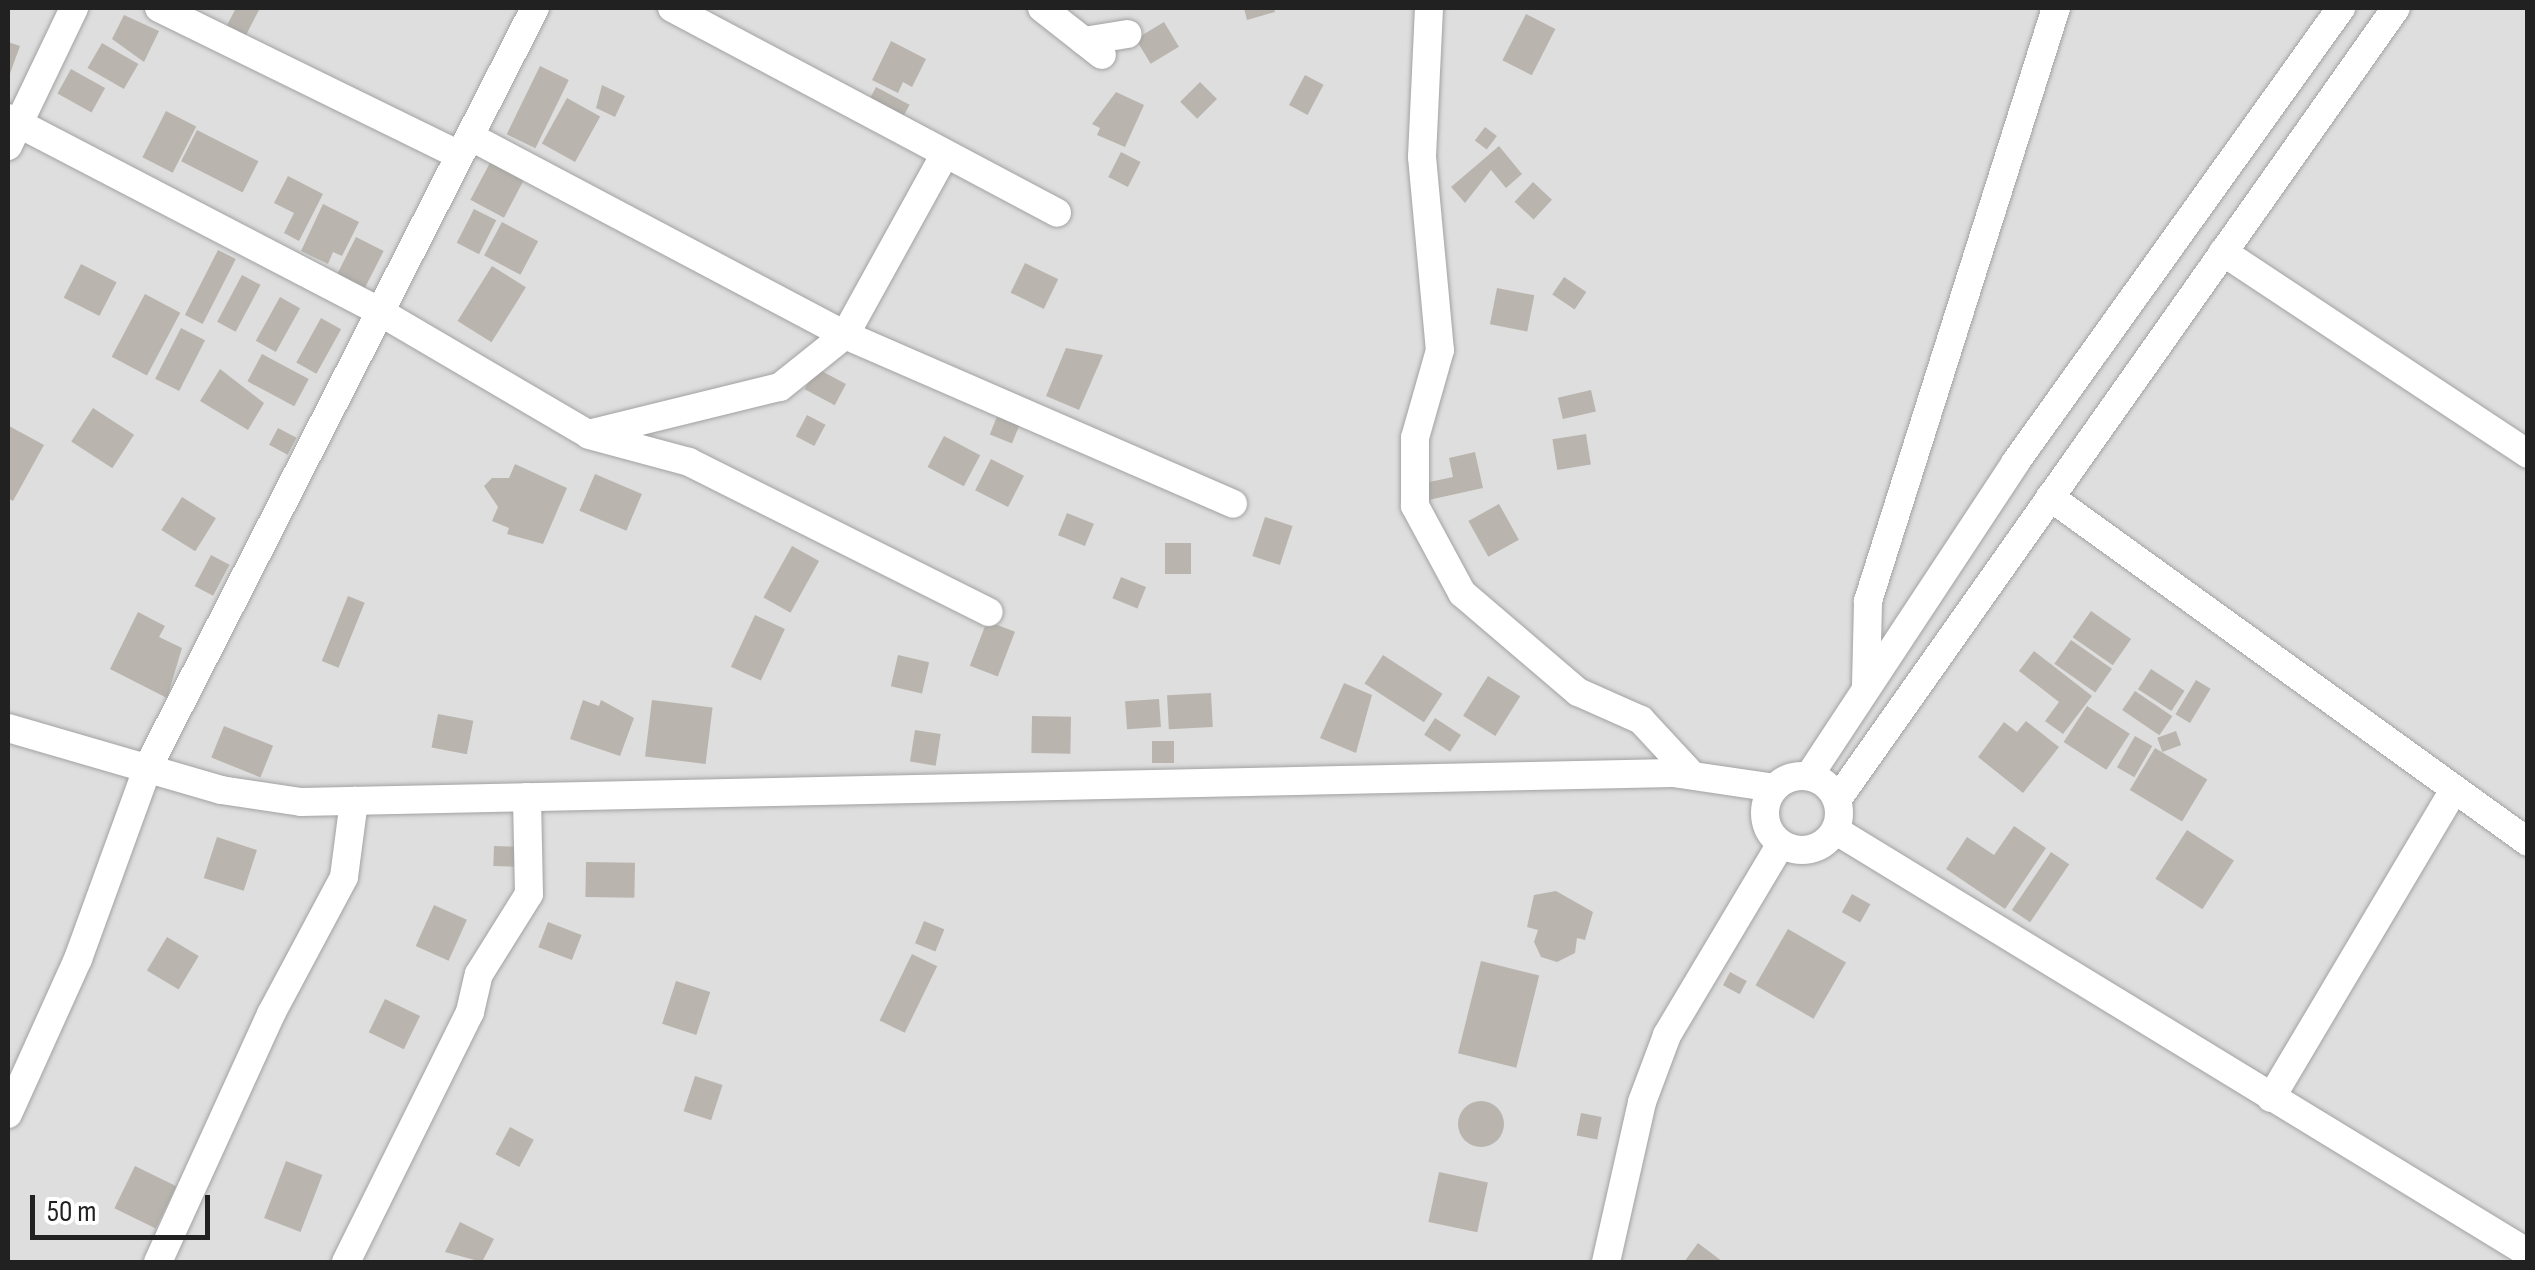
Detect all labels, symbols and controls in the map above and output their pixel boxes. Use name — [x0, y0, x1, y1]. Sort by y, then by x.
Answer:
scale bar — [35, 1175, 215, 1237]
text: 50 m — [47, 1194, 96, 1230]

